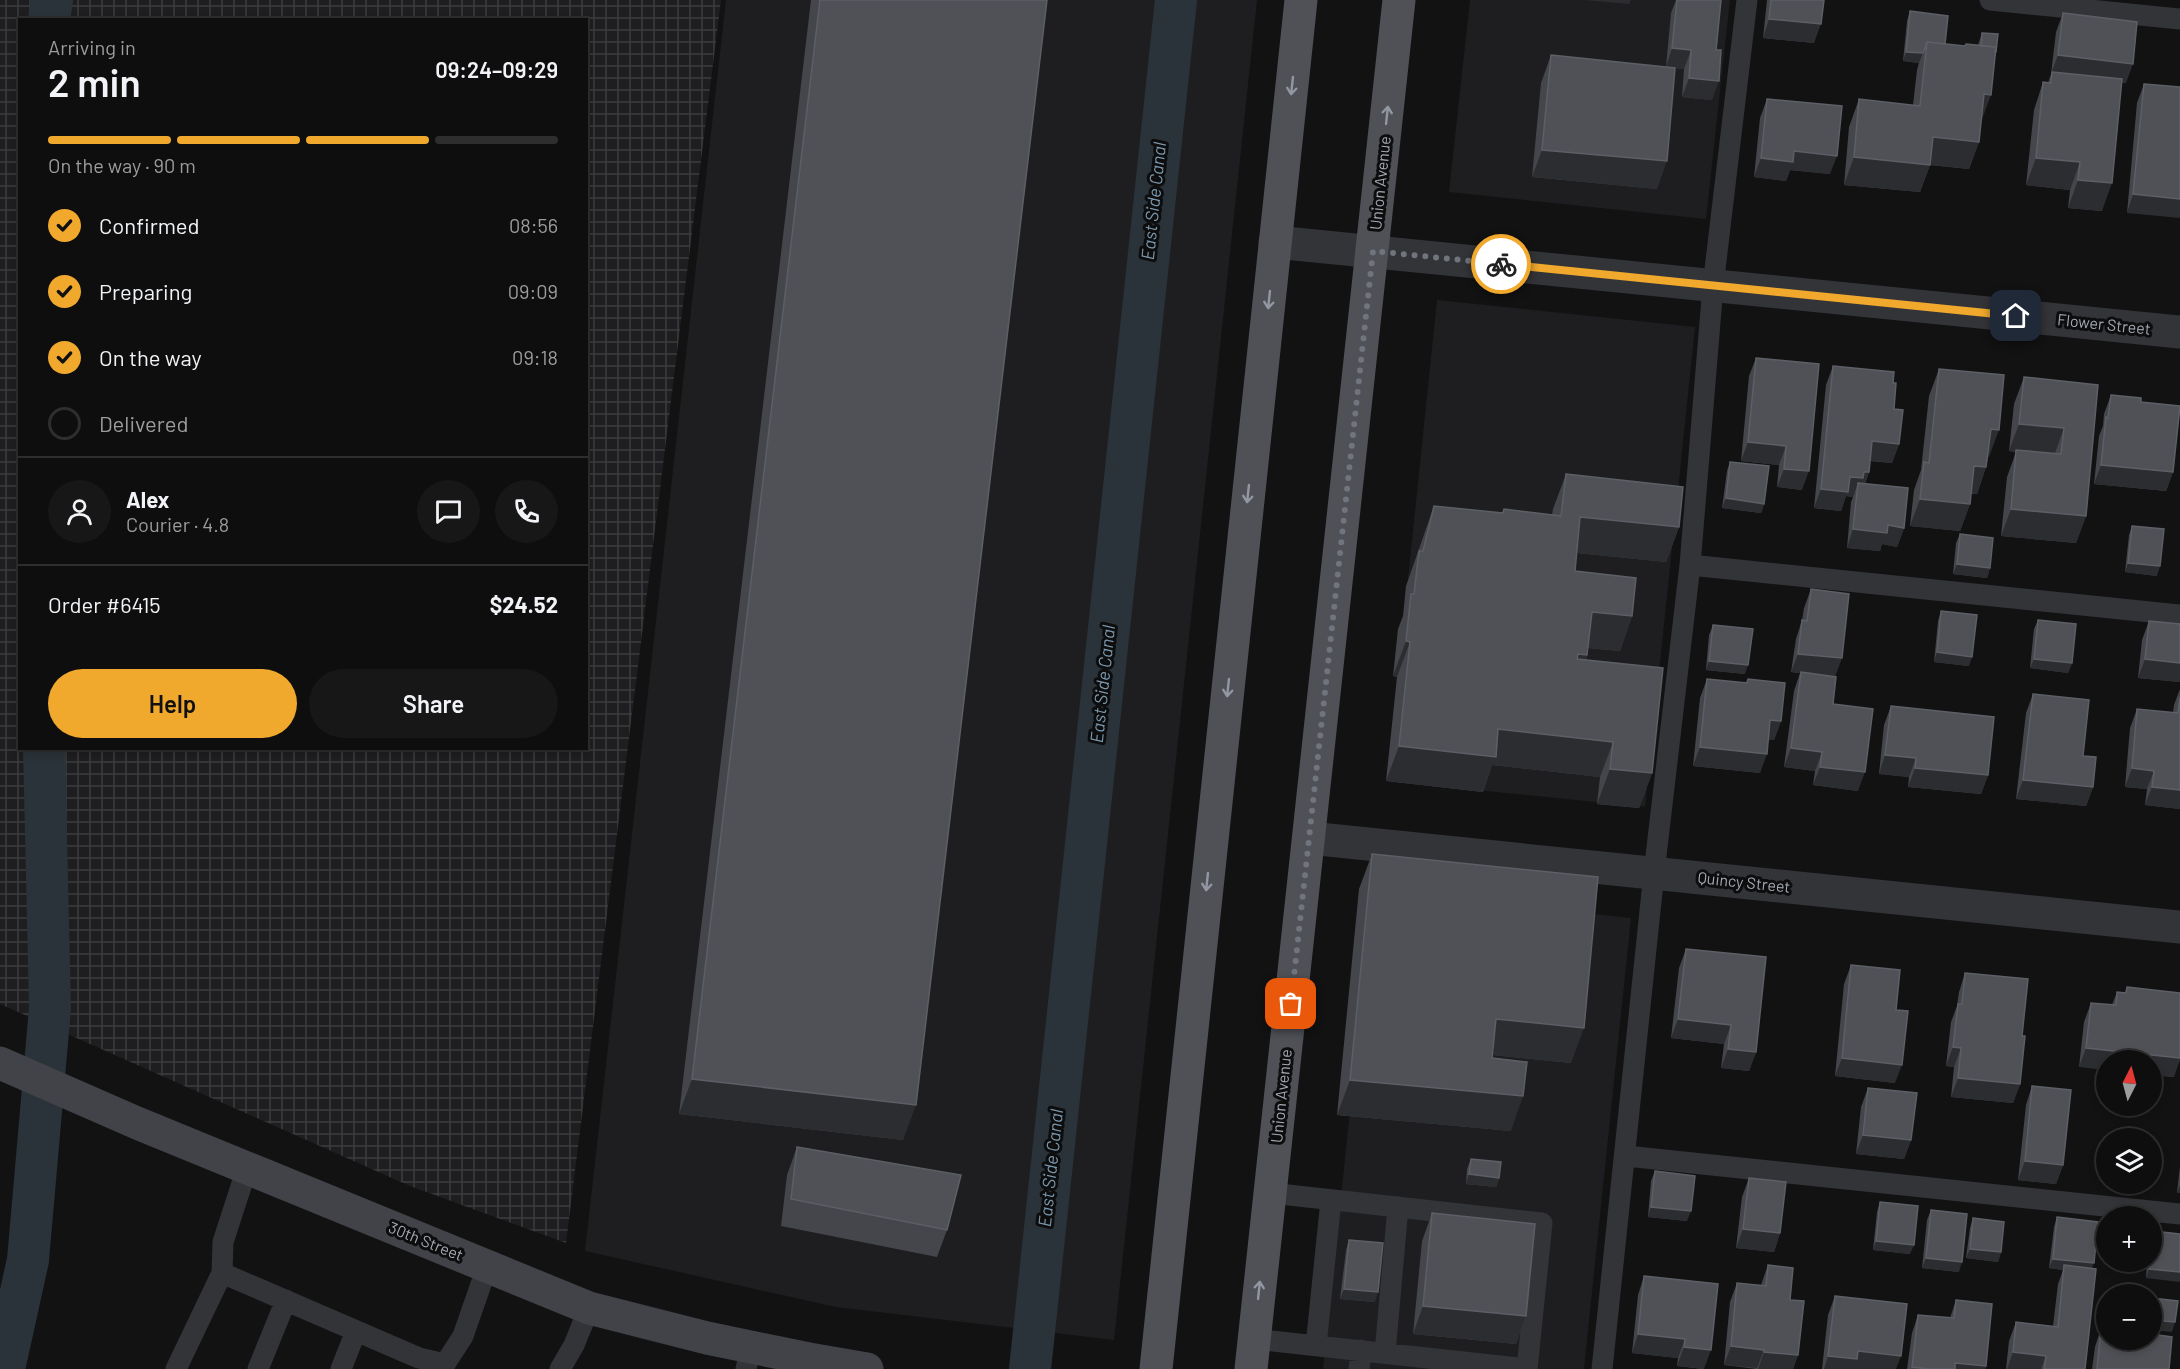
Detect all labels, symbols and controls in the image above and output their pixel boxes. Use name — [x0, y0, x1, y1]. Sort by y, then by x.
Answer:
text: Arriving in — [48, 35, 136, 59]
text: 09:24–09:29 — [435, 56, 558, 82]
text: 2 min — [48, 58, 141, 105]
one-way arrow — [1286, 75, 1297, 95]
one-way arrow — [1382, 105, 1393, 125]
street label: Union Avenue — [1365, 135, 1394, 231]
water label: East Side Canal — [1136, 141, 1170, 261]
text: On the way · 90 m — [48, 153, 196, 177]
icon: check — [48, 209, 81, 242]
text: Confirmed — [99, 212, 199, 238]
text: 08:56 — [509, 213, 558, 237]
courier — [1471, 234, 1531, 294]
icon: bike — [1485, 248, 1518, 281]
icon: check — [48, 275, 81, 308]
text: Preparing — [99, 278, 192, 304]
text: 09:09 — [508, 279, 558, 303]
one-way arrow — [1263, 290, 1274, 310]
pin — [1990, 290, 2041, 341]
icon: home — [1999, 299, 2032, 332]
street label: Flower Street — [2056, 309, 2152, 338]
icon: check — [48, 341, 81, 374]
text: On the way — [99, 344, 202, 370]
text: 09:18 — [512, 345, 558, 369]
text: Delivered — [99, 410, 188, 436]
button: person — [48, 480, 111, 543]
button: chat — [417, 480, 480, 543]
button: phone — [495, 480, 558, 543]
one-way arrow — [1242, 484, 1253, 504]
text: Alex — [126, 486, 169, 512]
text: Courier · 4.8 — [126, 512, 229, 536]
text: Order #6415 — [48, 591, 161, 617]
text: $24.52 — [490, 591, 558, 617]
water label: East Side Canal — [1085, 624, 1119, 744]
button: Help — [48, 669, 297, 738]
button: Share — [309, 669, 558, 738]
one-way arrow — [1222, 678, 1233, 698]
street label: Quincy Street — [1697, 867, 1791, 896]
one-way arrow — [1201, 872, 1212, 892]
pin — [1265, 978, 1316, 1029]
icon: bag — [1274, 987, 1307, 1020]
street label: Union Avenue — [1266, 1048, 1295, 1144]
north arrow — [2096, 1050, 2162, 1116]
map controls — [2096, 1050, 2162, 1350]
water label: East Side Canal — [1033, 1108, 1067, 1228]
button: layers — [2096, 1128, 2162, 1194]
button: + — [2096, 1206, 2162, 1272]
street label: 30th Street — [386, 1217, 466, 1264]
one-way arrow — [1254, 1281, 1265, 1300]
button: − — [2096, 1284, 2162, 1350]

